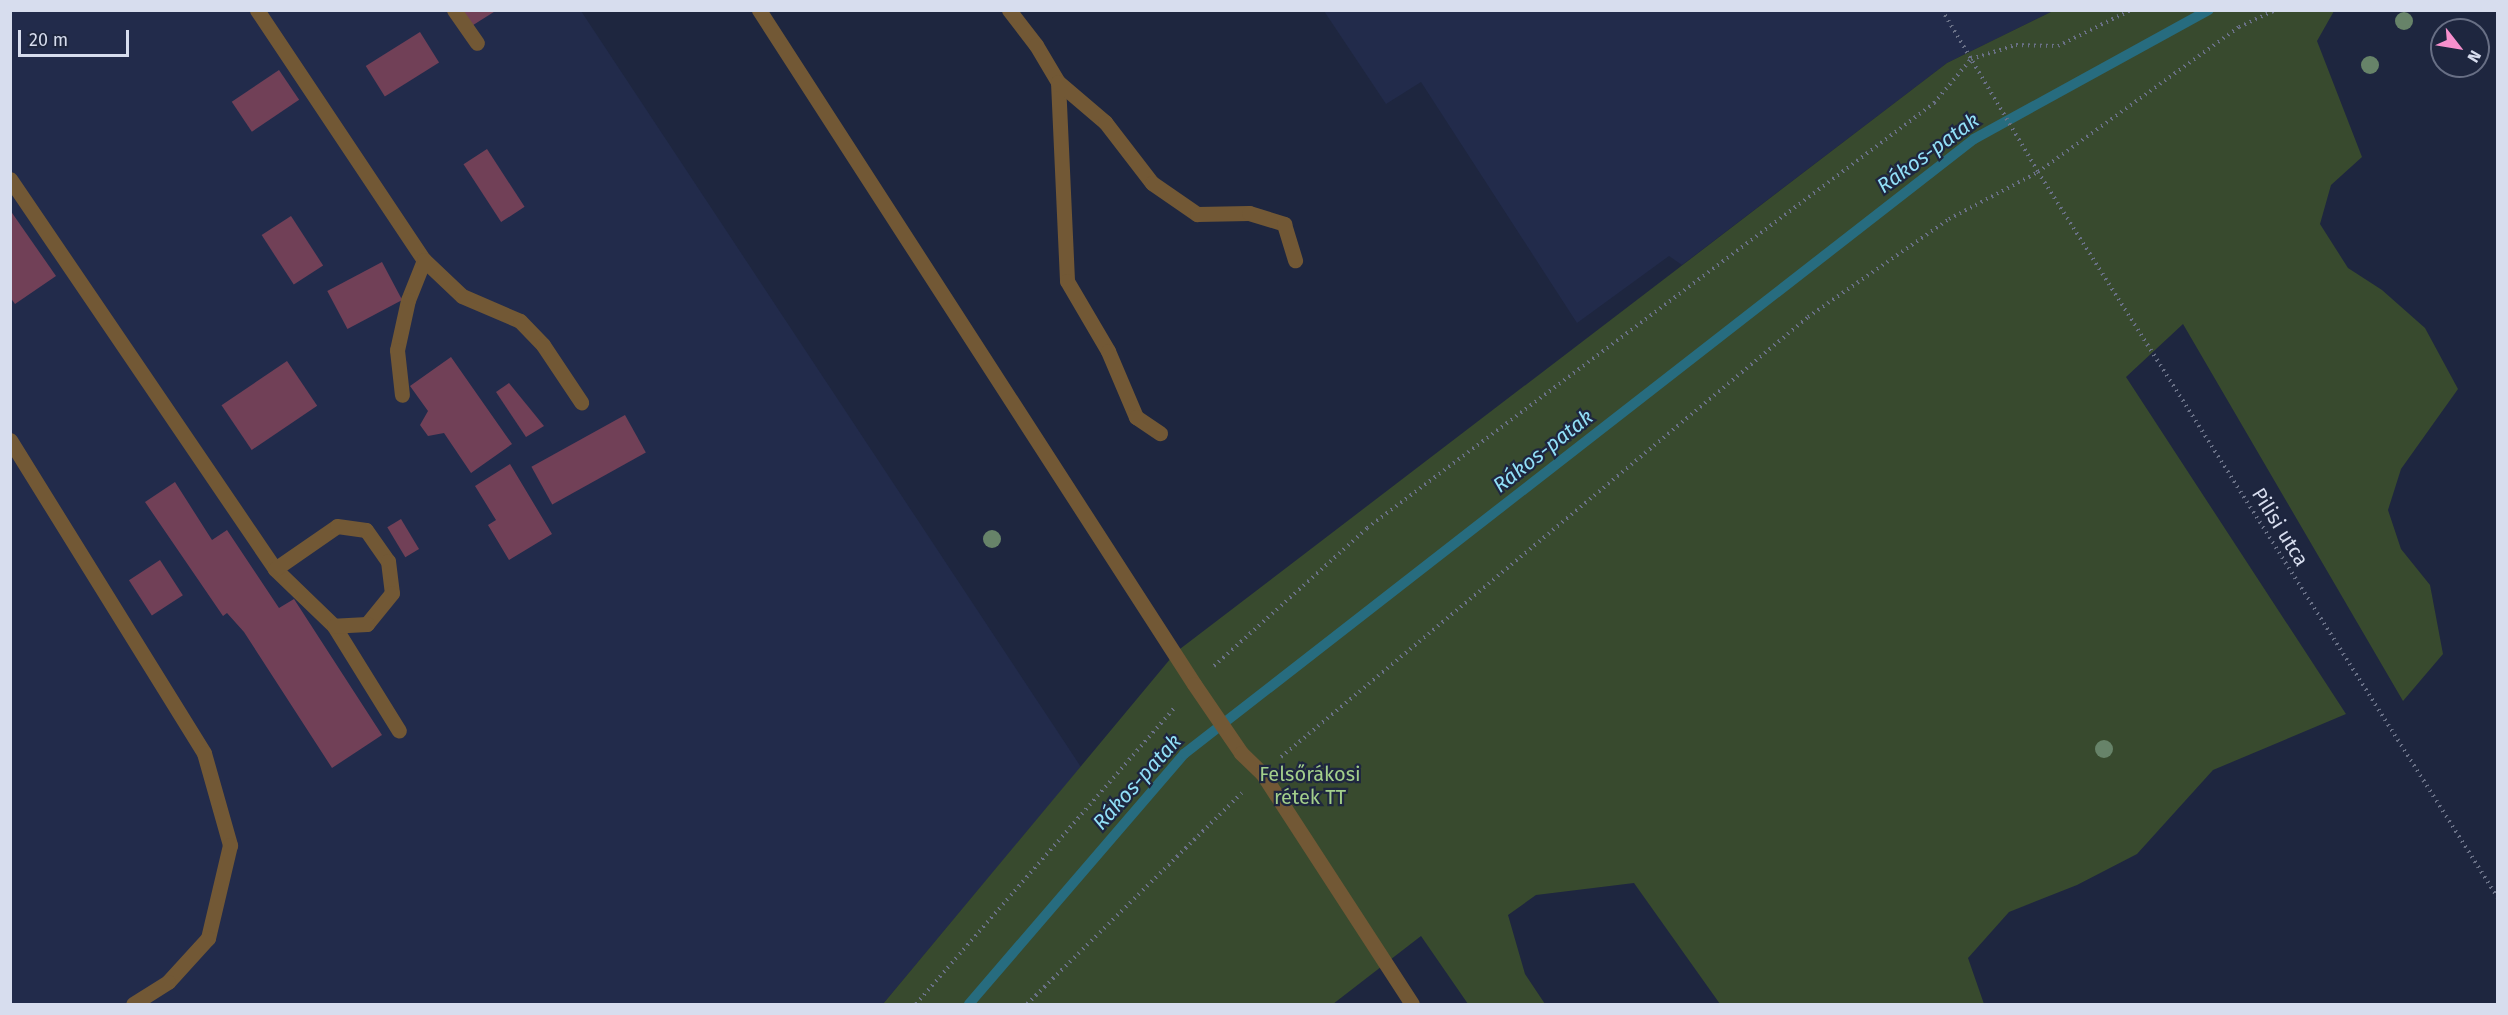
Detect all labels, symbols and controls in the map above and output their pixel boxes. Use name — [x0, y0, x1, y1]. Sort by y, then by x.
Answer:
scale bar — [21, 18, 132, 56]
north arrow — [2430, 18, 2490, 78]
text: 20 m — [29, 29, 68, 51]
text: N — [2463, 47, 2485, 66]
water label: Rákos-patak — [1872, 107, 1984, 199]
water label: Rákos-patak — [1488, 404, 1598, 498]
street label: Pilisi utca — [2247, 483, 2313, 571]
water label: Rákos-patak — [1087, 729, 1187, 835]
park label: Felsőrákosi rétek TT — [1259, 762, 1361, 809]

